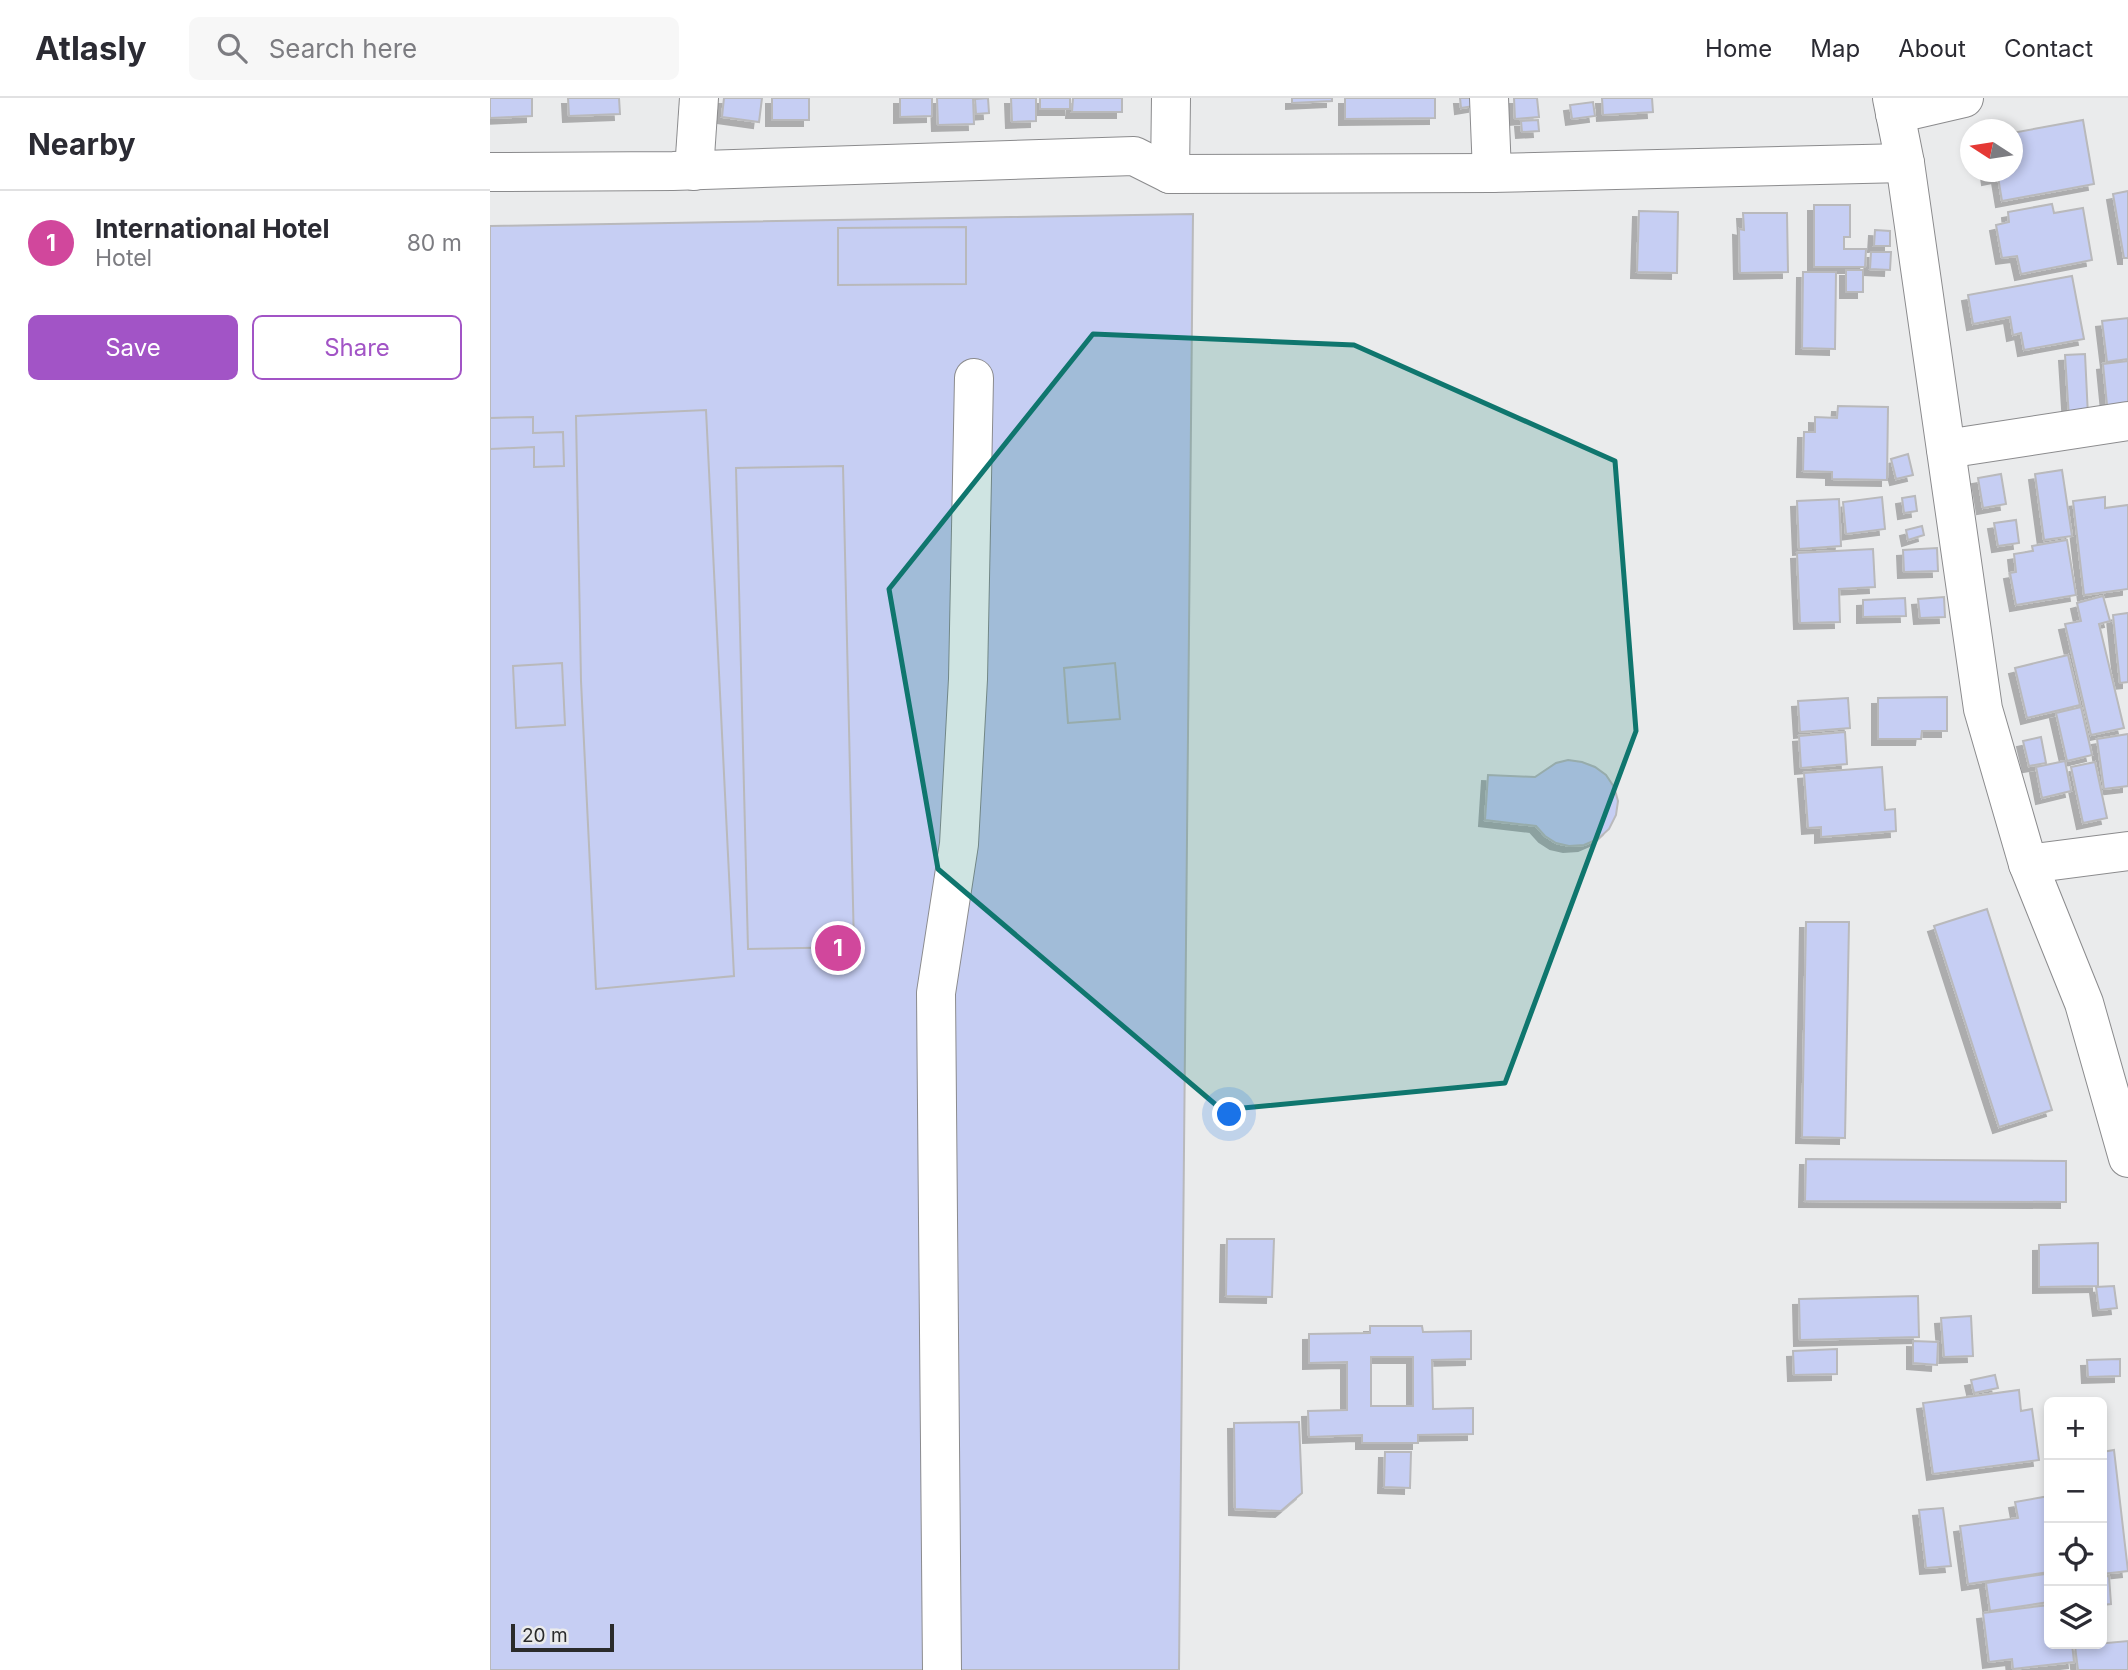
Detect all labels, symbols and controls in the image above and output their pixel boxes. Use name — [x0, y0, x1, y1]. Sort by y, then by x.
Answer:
search box — [189, 17, 679, 80]
text: Atlasly — [35, 28, 147, 68]
icon: search — [213, 29, 251, 67]
text: Search here — [269, 33, 417, 64]
text: Home — [1705, 34, 1772, 63]
text: Map — [1810, 34, 1860, 63]
text: About — [1898, 34, 1966, 63]
text: Contact — [2004, 34, 2093, 63]
north arrow — [1960, 119, 2023, 182]
text: Nearby — [28, 126, 136, 162]
text: International Hotel — [95, 213, 329, 244]
text: 1 — [46, 229, 56, 257]
text: 80 m — [407, 229, 462, 257]
text: Hotel — [95, 244, 152, 272]
button: Save — [28, 315, 238, 380]
button: Share — [252, 315, 462, 380]
pin: 1 — [815, 922, 861, 974]
your location — [1212, 1097, 1246, 1131]
map controls — [2044, 1397, 2107, 1649]
button: + — [2044, 1397, 2107, 1460]
button: − — [2044, 1460, 2107, 1523]
button: locate — [2044, 1523, 2107, 1586]
button: layers — [2044, 1586, 2107, 1649]
scale bar — [511, 1621, 614, 1653]
text: 20 m — [522, 1624, 568, 1647]

